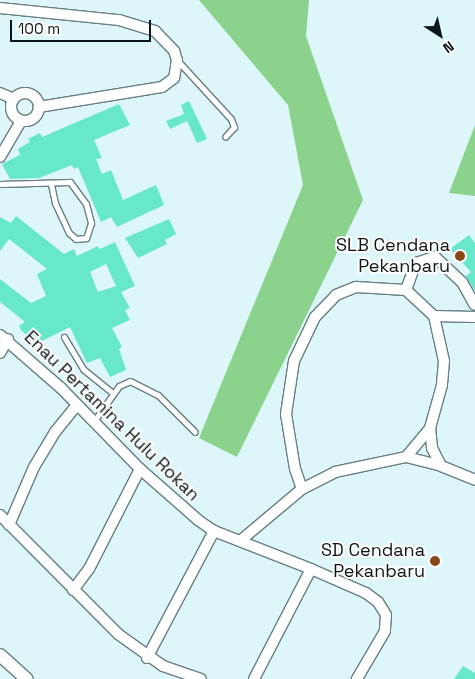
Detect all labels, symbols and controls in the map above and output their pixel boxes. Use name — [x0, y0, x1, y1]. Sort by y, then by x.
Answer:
scale bar — [12, 10, 154, 42]
north arrow — [415, 10, 465, 60]
text: 100 m — [18, 19, 60, 38]
text: N — [440, 37, 458, 57]
place label: SLB Cendana Pekanbaru — [336, 235, 450, 278]
marker: SLB Cendana Pekanbaru — [454, 250, 466, 262]
street label: Enau Pertamina Hulu Rokan — [20, 326, 204, 506]
place label: SD Cendana Pekanbaru — [321, 540, 425, 582]
marker: SD Cendana Pekanbaru — [429, 555, 441, 567]

